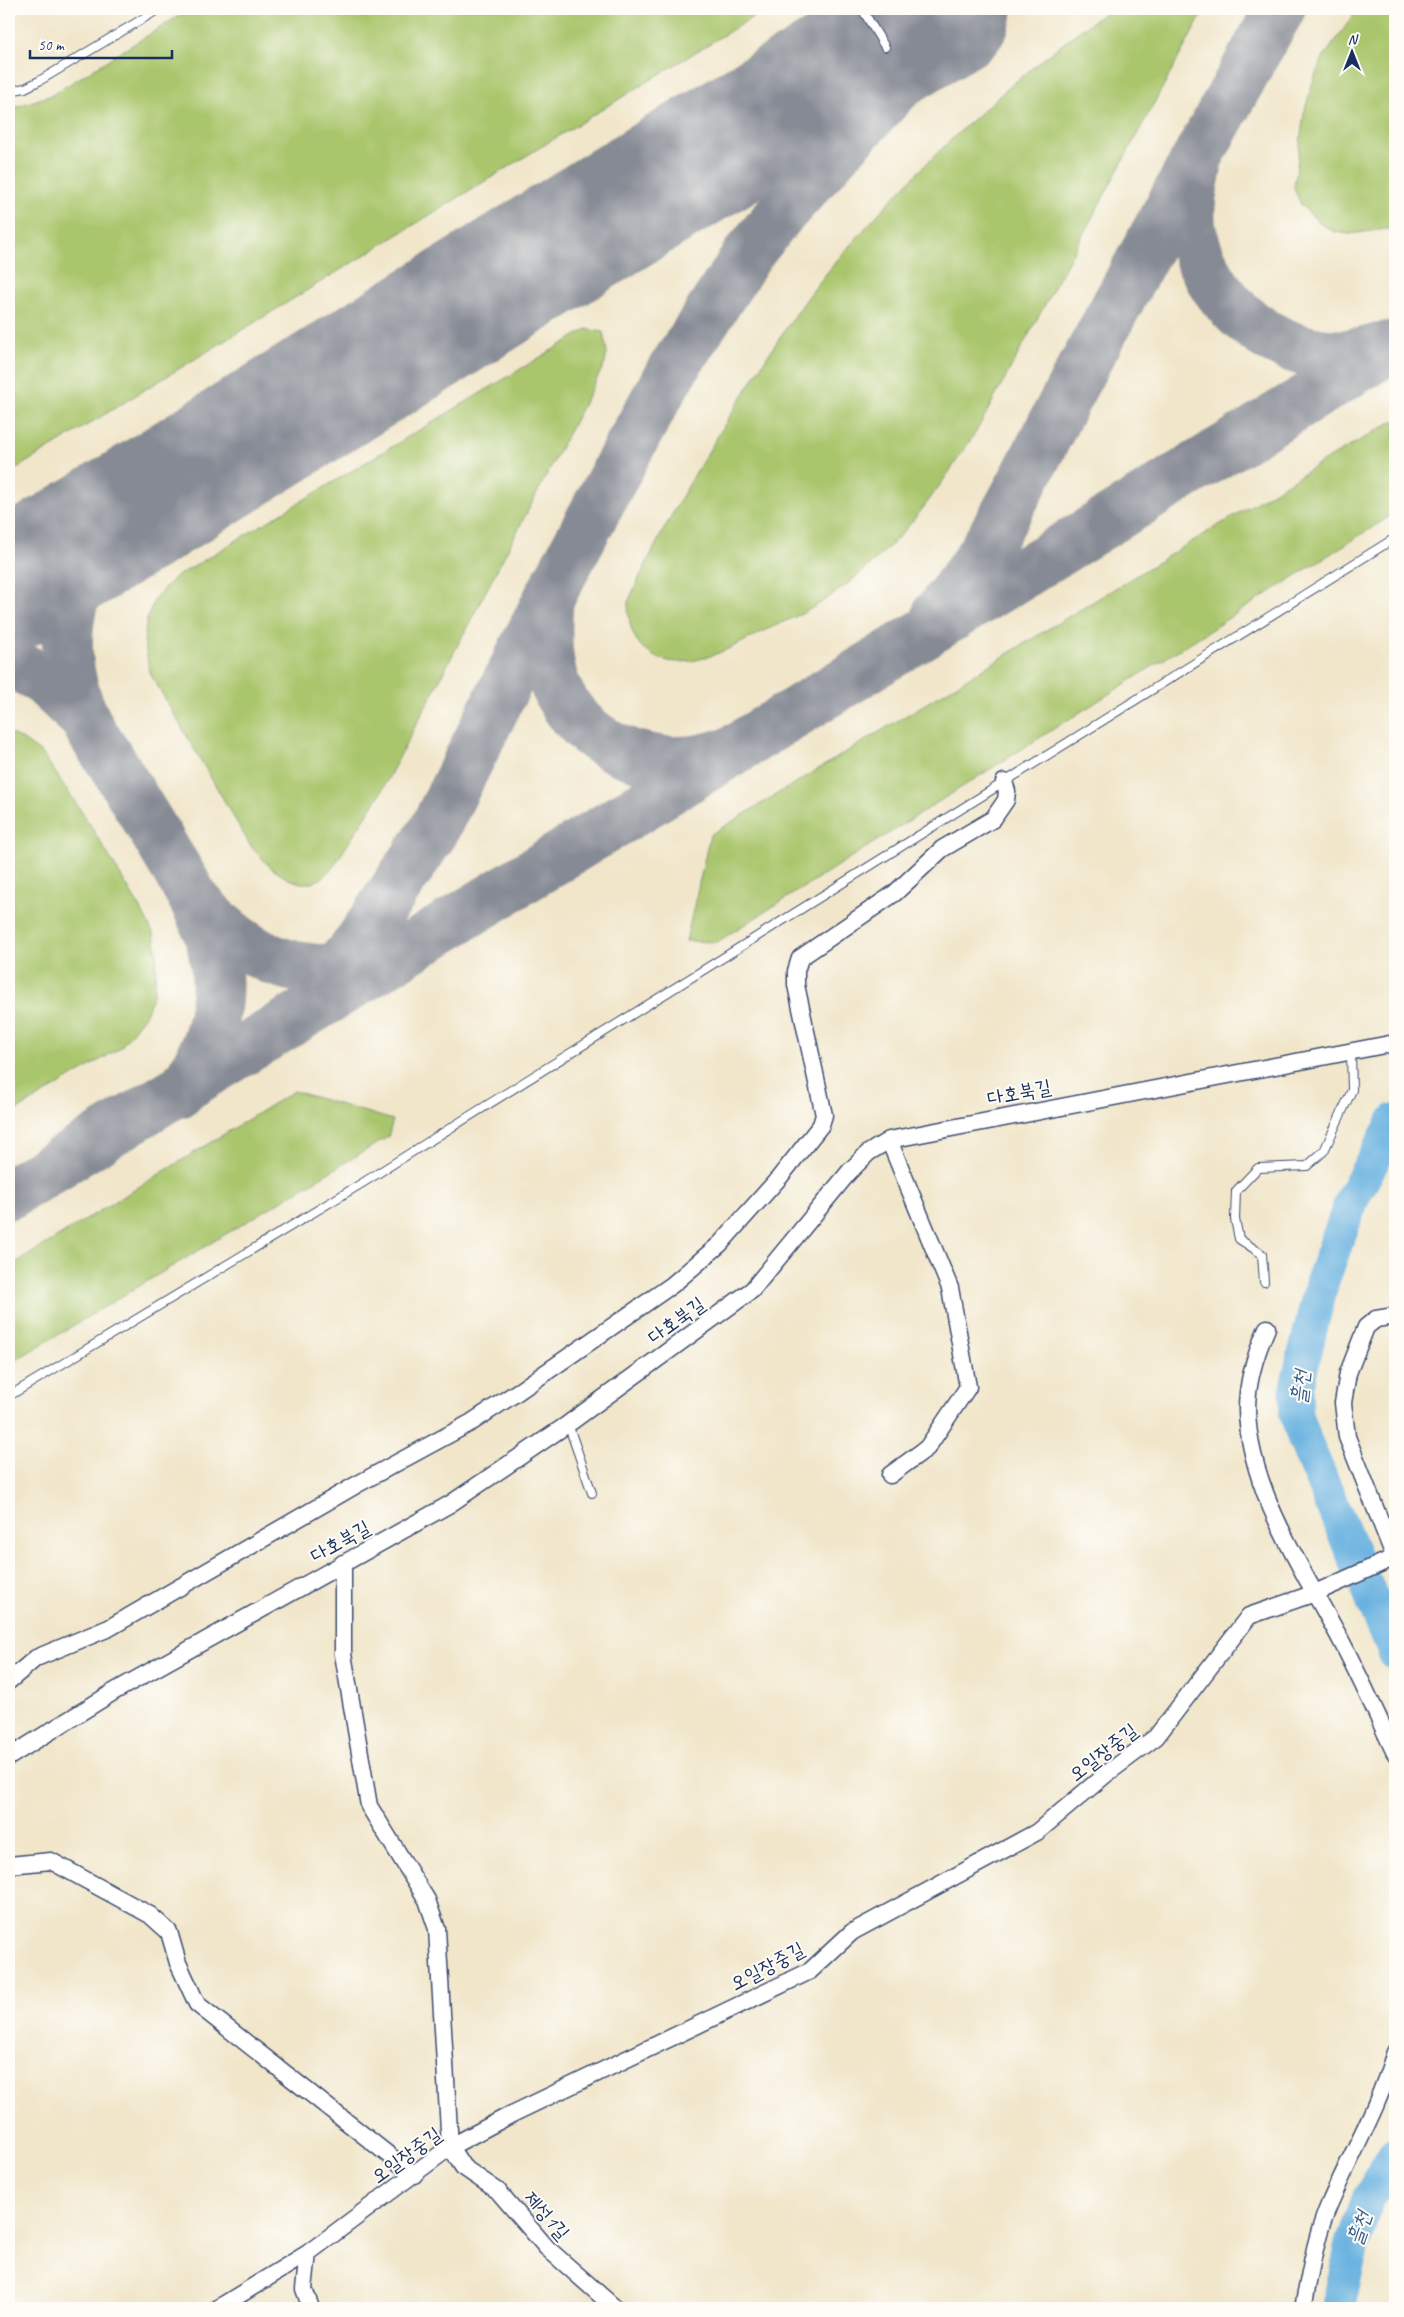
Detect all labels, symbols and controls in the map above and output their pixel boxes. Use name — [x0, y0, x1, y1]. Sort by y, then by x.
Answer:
scale bar — [30, 28, 172, 60]
north arrow — [1326, 28, 1376, 78]
text: N — [1348, 31, 1359, 48]
text: 50 m — [38, 36, 65, 55]
street label: 다호북길 — [985, 1074, 1053, 1111]
street label: 다호북길 — [643, 1291, 710, 1349]
water label: 흘천 — [1285, 1367, 1315, 1405]
street label: 다호북길 — [306, 1515, 374, 1568]
street label: 오일장중길 — [1064, 1718, 1143, 1787]
street label: 오일장중길 — [726, 1937, 809, 1996]
street label: 오일장중길 — [366, 2122, 446, 2189]
street label: 제성1길 — [518, 2186, 575, 2245]
water label: 흘천 — [1341, 2206, 1377, 2248]

